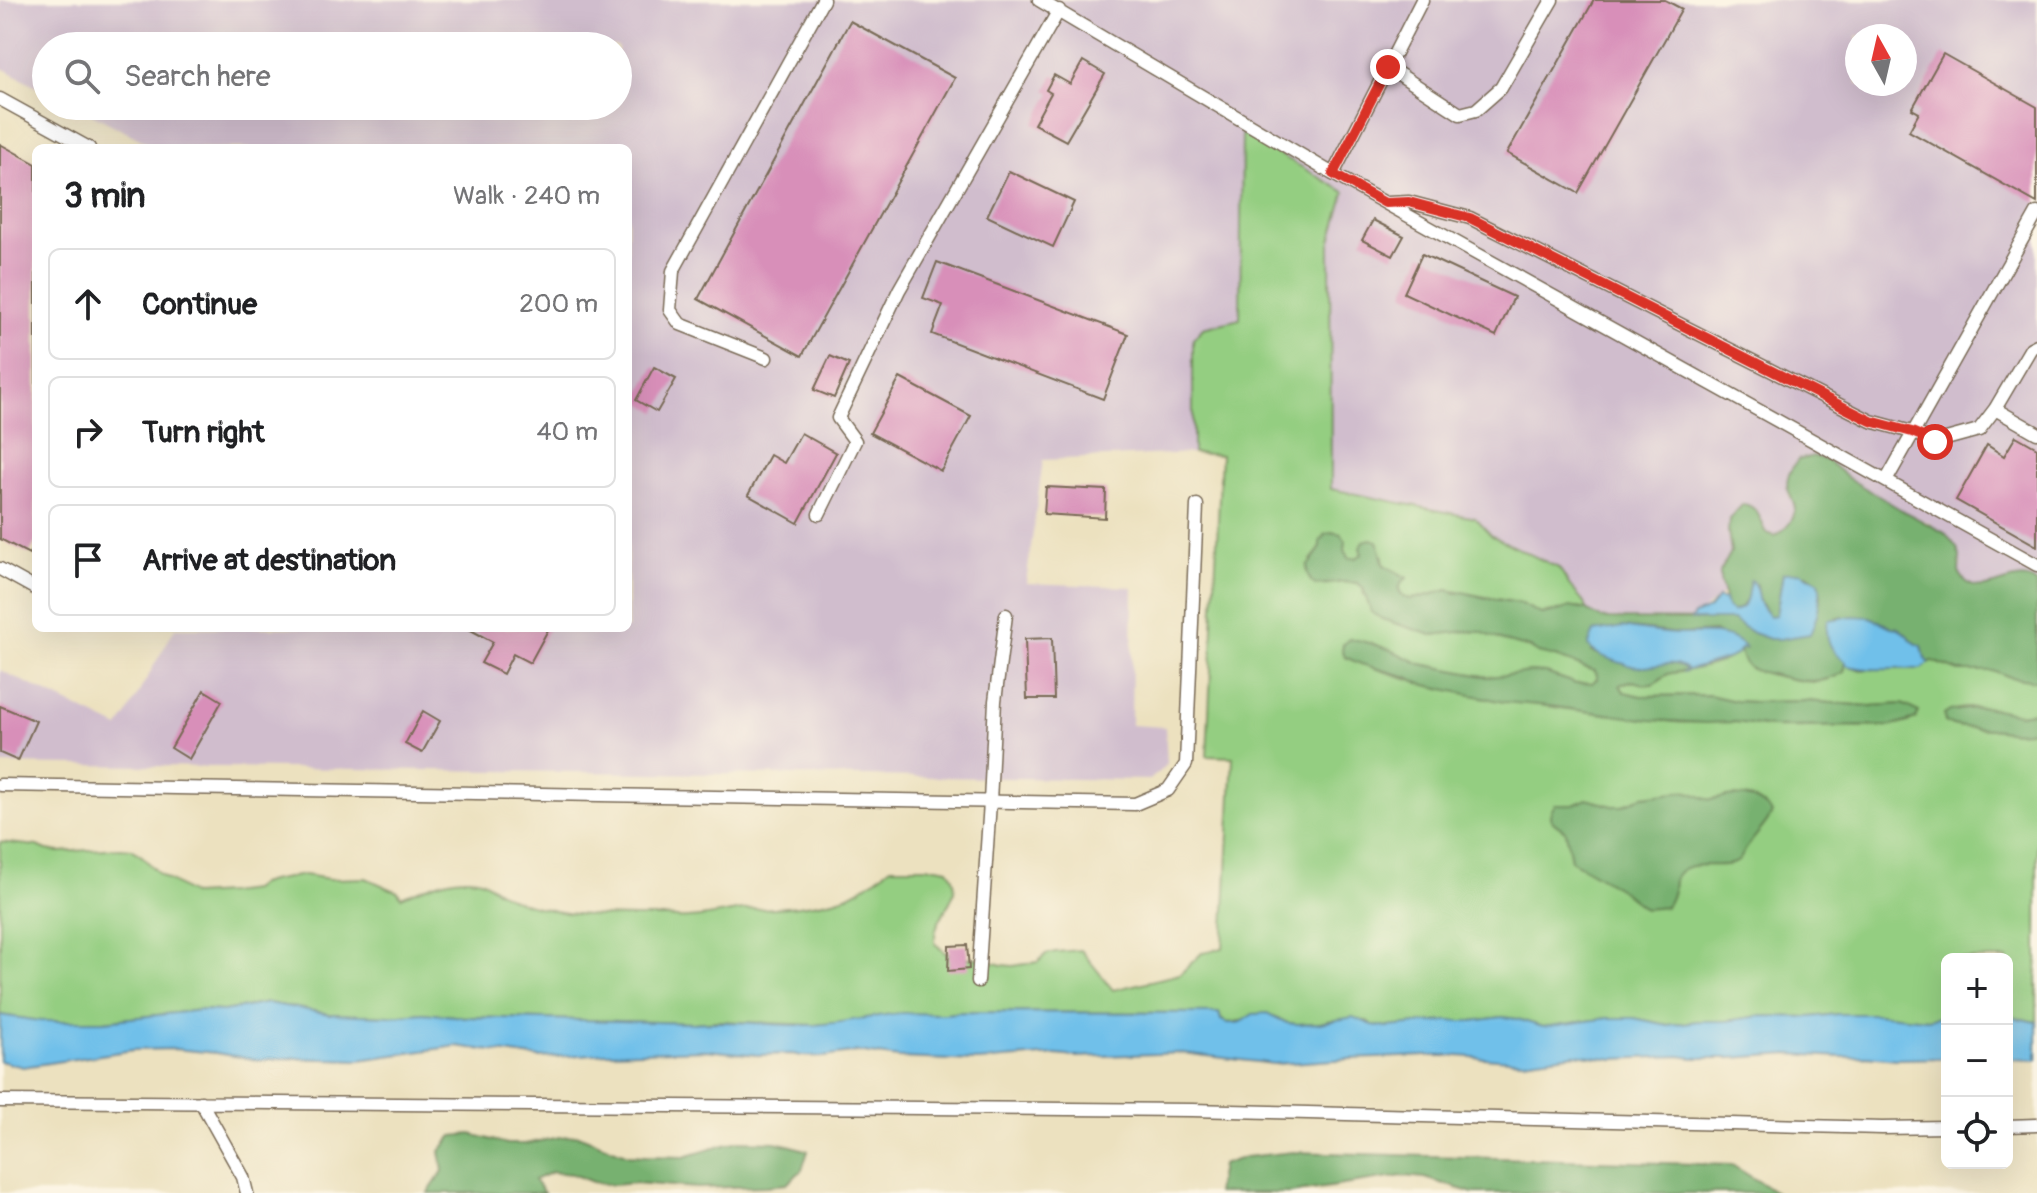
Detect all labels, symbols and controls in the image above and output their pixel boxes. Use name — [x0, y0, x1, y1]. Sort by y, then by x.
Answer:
north arrow — [1845, 24, 1917, 96]
search box — [32, 32, 632, 120]
route end — [1370, 49, 1406, 85]
icon: search — [60, 54, 104, 98]
text: Search here — [124, 58, 271, 95]
text: 3 min — [64, 175, 146, 218]
text: Walk · 240 m — [453, 180, 600, 212]
icon: ahead — [66, 282, 110, 326]
text: Continue — [142, 286, 257, 323]
text: 200 m — [519, 288, 598, 320]
icon: right — [66, 410, 110, 454]
text: Turn right — [142, 414, 265, 451]
text: 40 m — [536, 416, 598, 448]
route start — [1917, 424, 1953, 460]
icon: arrive — [66, 538, 110, 582]
text: Arrive at destination — [142, 542, 396, 579]
map controls — [1941, 953, 2013, 1169]
button: + — [1941, 953, 2013, 1025]
button: − — [1941, 1025, 2013, 1097]
button: locate — [1941, 1097, 2013, 1169]

